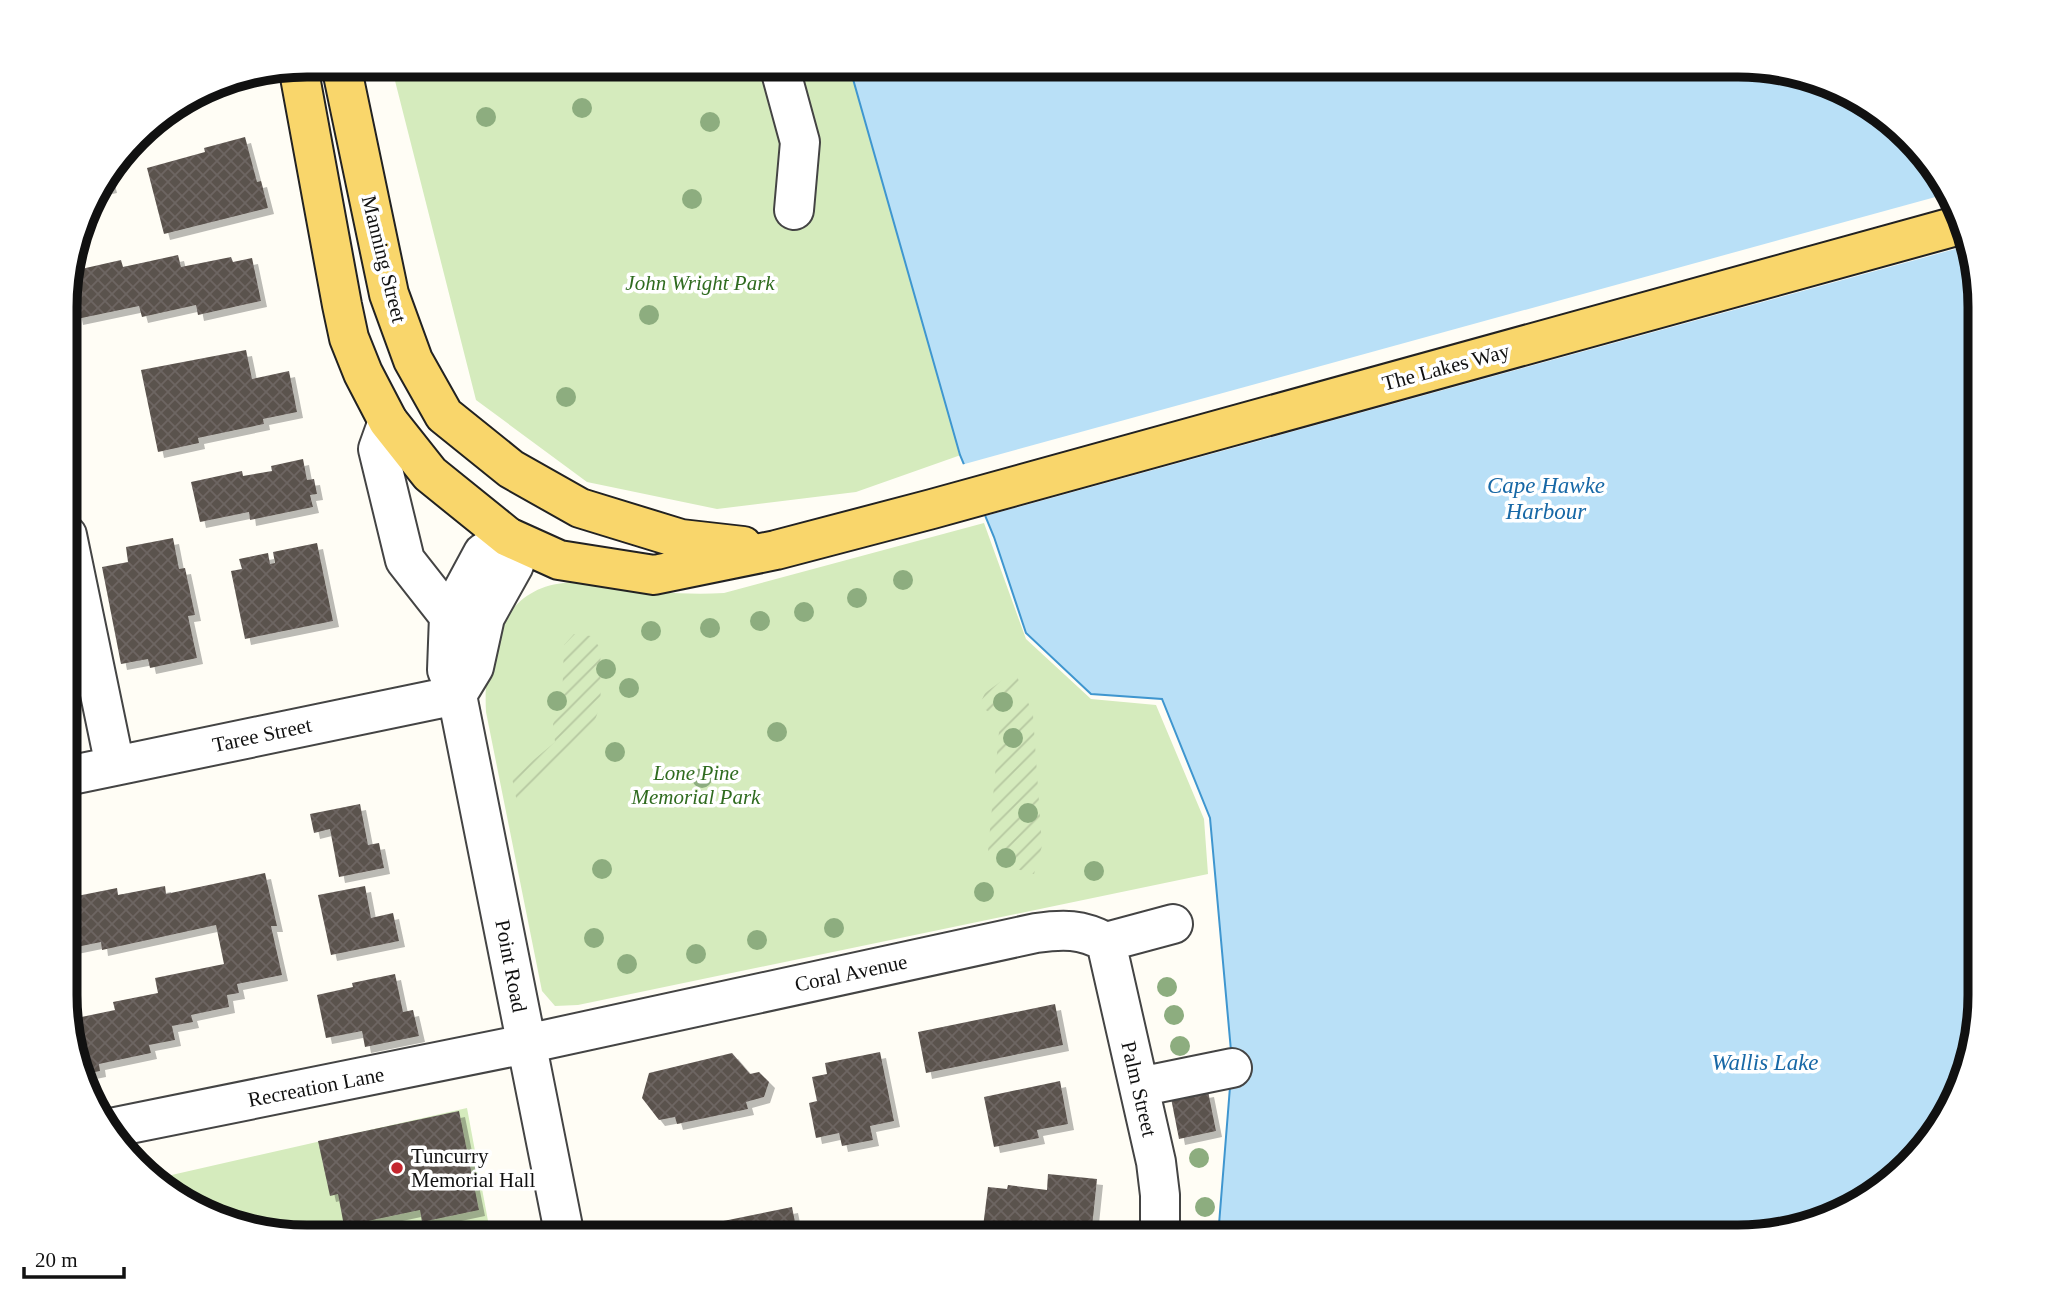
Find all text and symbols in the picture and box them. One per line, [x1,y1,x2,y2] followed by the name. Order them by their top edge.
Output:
[357,193,411,325] street label: Manning Street
[625,271,775,295] park label: John Wright Park
[1380,338,1513,396] street label: The Lakes Way
[1487,473,1605,524] water label: Cape Hawke Harbour
[210,713,314,757] street label: Taree Street
[631,761,761,809] park label: Lone Pine Memorial Park
[490,918,532,1015] street label: Point Road
[793,949,909,997] street label: Coral Avenue
[1116,1039,1162,1139] street label: Palm Street
[1711,1050,1819,1075] water label: Wallis Lake
[246,1062,386,1112] street label: Recreation Lane
[411,1144,535,1192] place label: Tuncurry Memorial Hall
[389,1160,405,1176] marker: Tuncurry Memorial Hall
[24,1236,124,1280] scale bar
[35,1248,78,1272] text: 20 m

